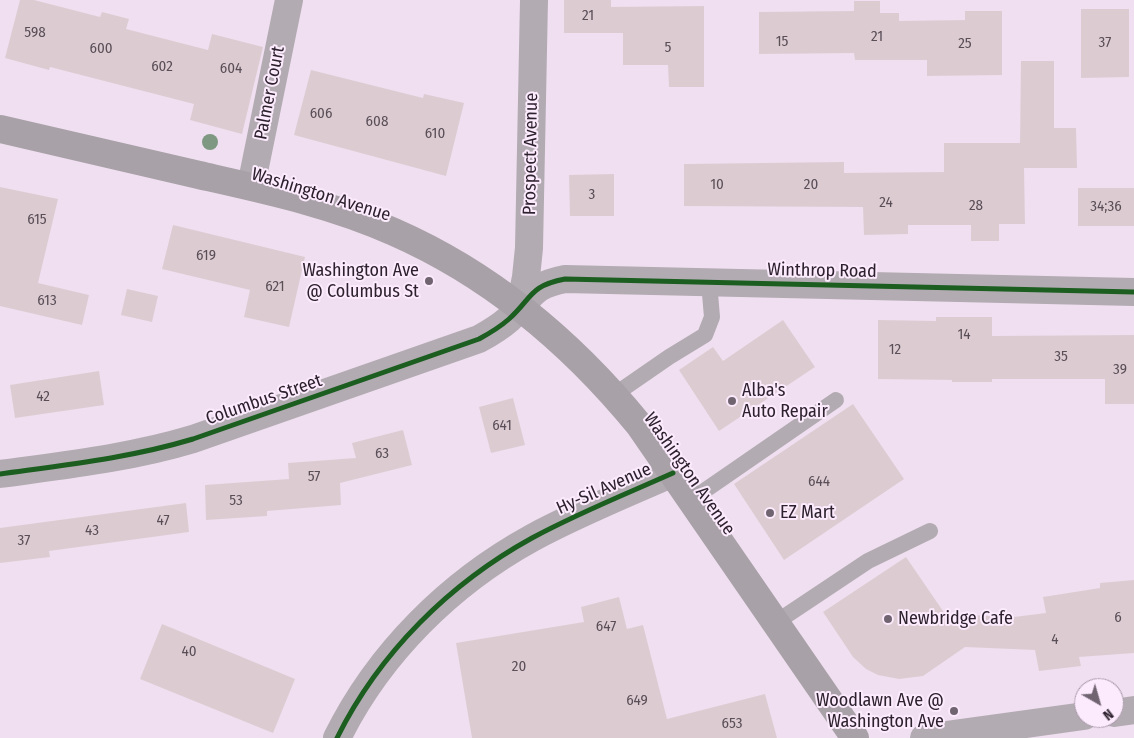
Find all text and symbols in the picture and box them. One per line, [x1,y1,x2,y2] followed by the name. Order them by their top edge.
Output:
[582,7,594,25] house number: 21
[24,24,46,42] house number: 598
[871,28,883,46] house number: 21
[776,33,788,51] house number: 15
[1099,34,1111,52] house number: 37
[958,35,972,53] house number: 25
[665,39,671,57] house number: 5
[89,40,113,58] house number: 600
[250,44,290,142] street label: Palmer Court
[151,58,173,76] house number: 602
[220,60,242,78] house number: 604
[519,93,543,215] street label: Prospect Avenue
[310,105,332,123] house number: 606
[366,113,388,131] house number: 608
[425,125,445,143] house number: 610
[249,164,393,226] street label: Washington Avenue
[710,176,724,194] house number: 10
[804,176,818,194] house number: 20
[589,186,595,204] house number: 3
[879,194,893,212] house number: 24
[969,197,983,215] house number: 28
[1090,198,1122,216] house number: 34;36
[27,211,47,229] house number: 615
[196,247,216,265] house number: 619
[767,259,877,283] street label: Winthrop Road
[303,260,419,302] place label: Washington Ave @ Columbus St
[423,275,435,287] marker: Washington Ave @ Columbus St
[265,278,285,296] house number: 621
[37,292,57,310] house number: 613
[957,326,971,344] house number: 14
[889,341,901,359] house number: 12
[1054,348,1068,366] house number: 35
[1113,361,1127,379] house number: 39
[203,370,325,430] street label: Columbus Street
[742,380,828,422] place label: Alba's Auto Repair
[36,388,50,406] house number: 42
[726,395,738,407] marker: Alba's Auto Repair
[639,409,739,539] street label: Washington Avenue
[492,417,512,435] house number: 641
[375,445,389,463] house number: 63
[553,459,655,519] street label: Hy-Sil Avenue
[308,468,320,486] house number: 57
[808,473,830,491] house number: 644
[229,492,243,510] house number: 53
[780,502,835,524] place label: EZ Mart
[764,507,776,519] marker: EZ Mart
[156,512,170,530] house number: 47
[85,522,99,540] house number: 43
[18,532,30,550] house number: 37
[898,608,1013,630] place label: Newbridge Cafe
[1114,609,1122,627] house number: 6
[882,613,894,625] marker: Newbridge Cafe
[596,618,616,636] house number: 647
[1051,631,1059,649] house number: 4
[181,643,197,661] house number: 40
[512,658,526,676] house number: 20
[1074,678,1124,728] north arrow
[816,690,944,732] place label: Woodlawn Ave @ Washington Ave
[626,692,648,710] house number: 649
[948,705,960,717] marker: Woodlawn Ave @ Washington Ave
[1099,705,1116,724] text: N
[722,715,742,733] house number: 653

